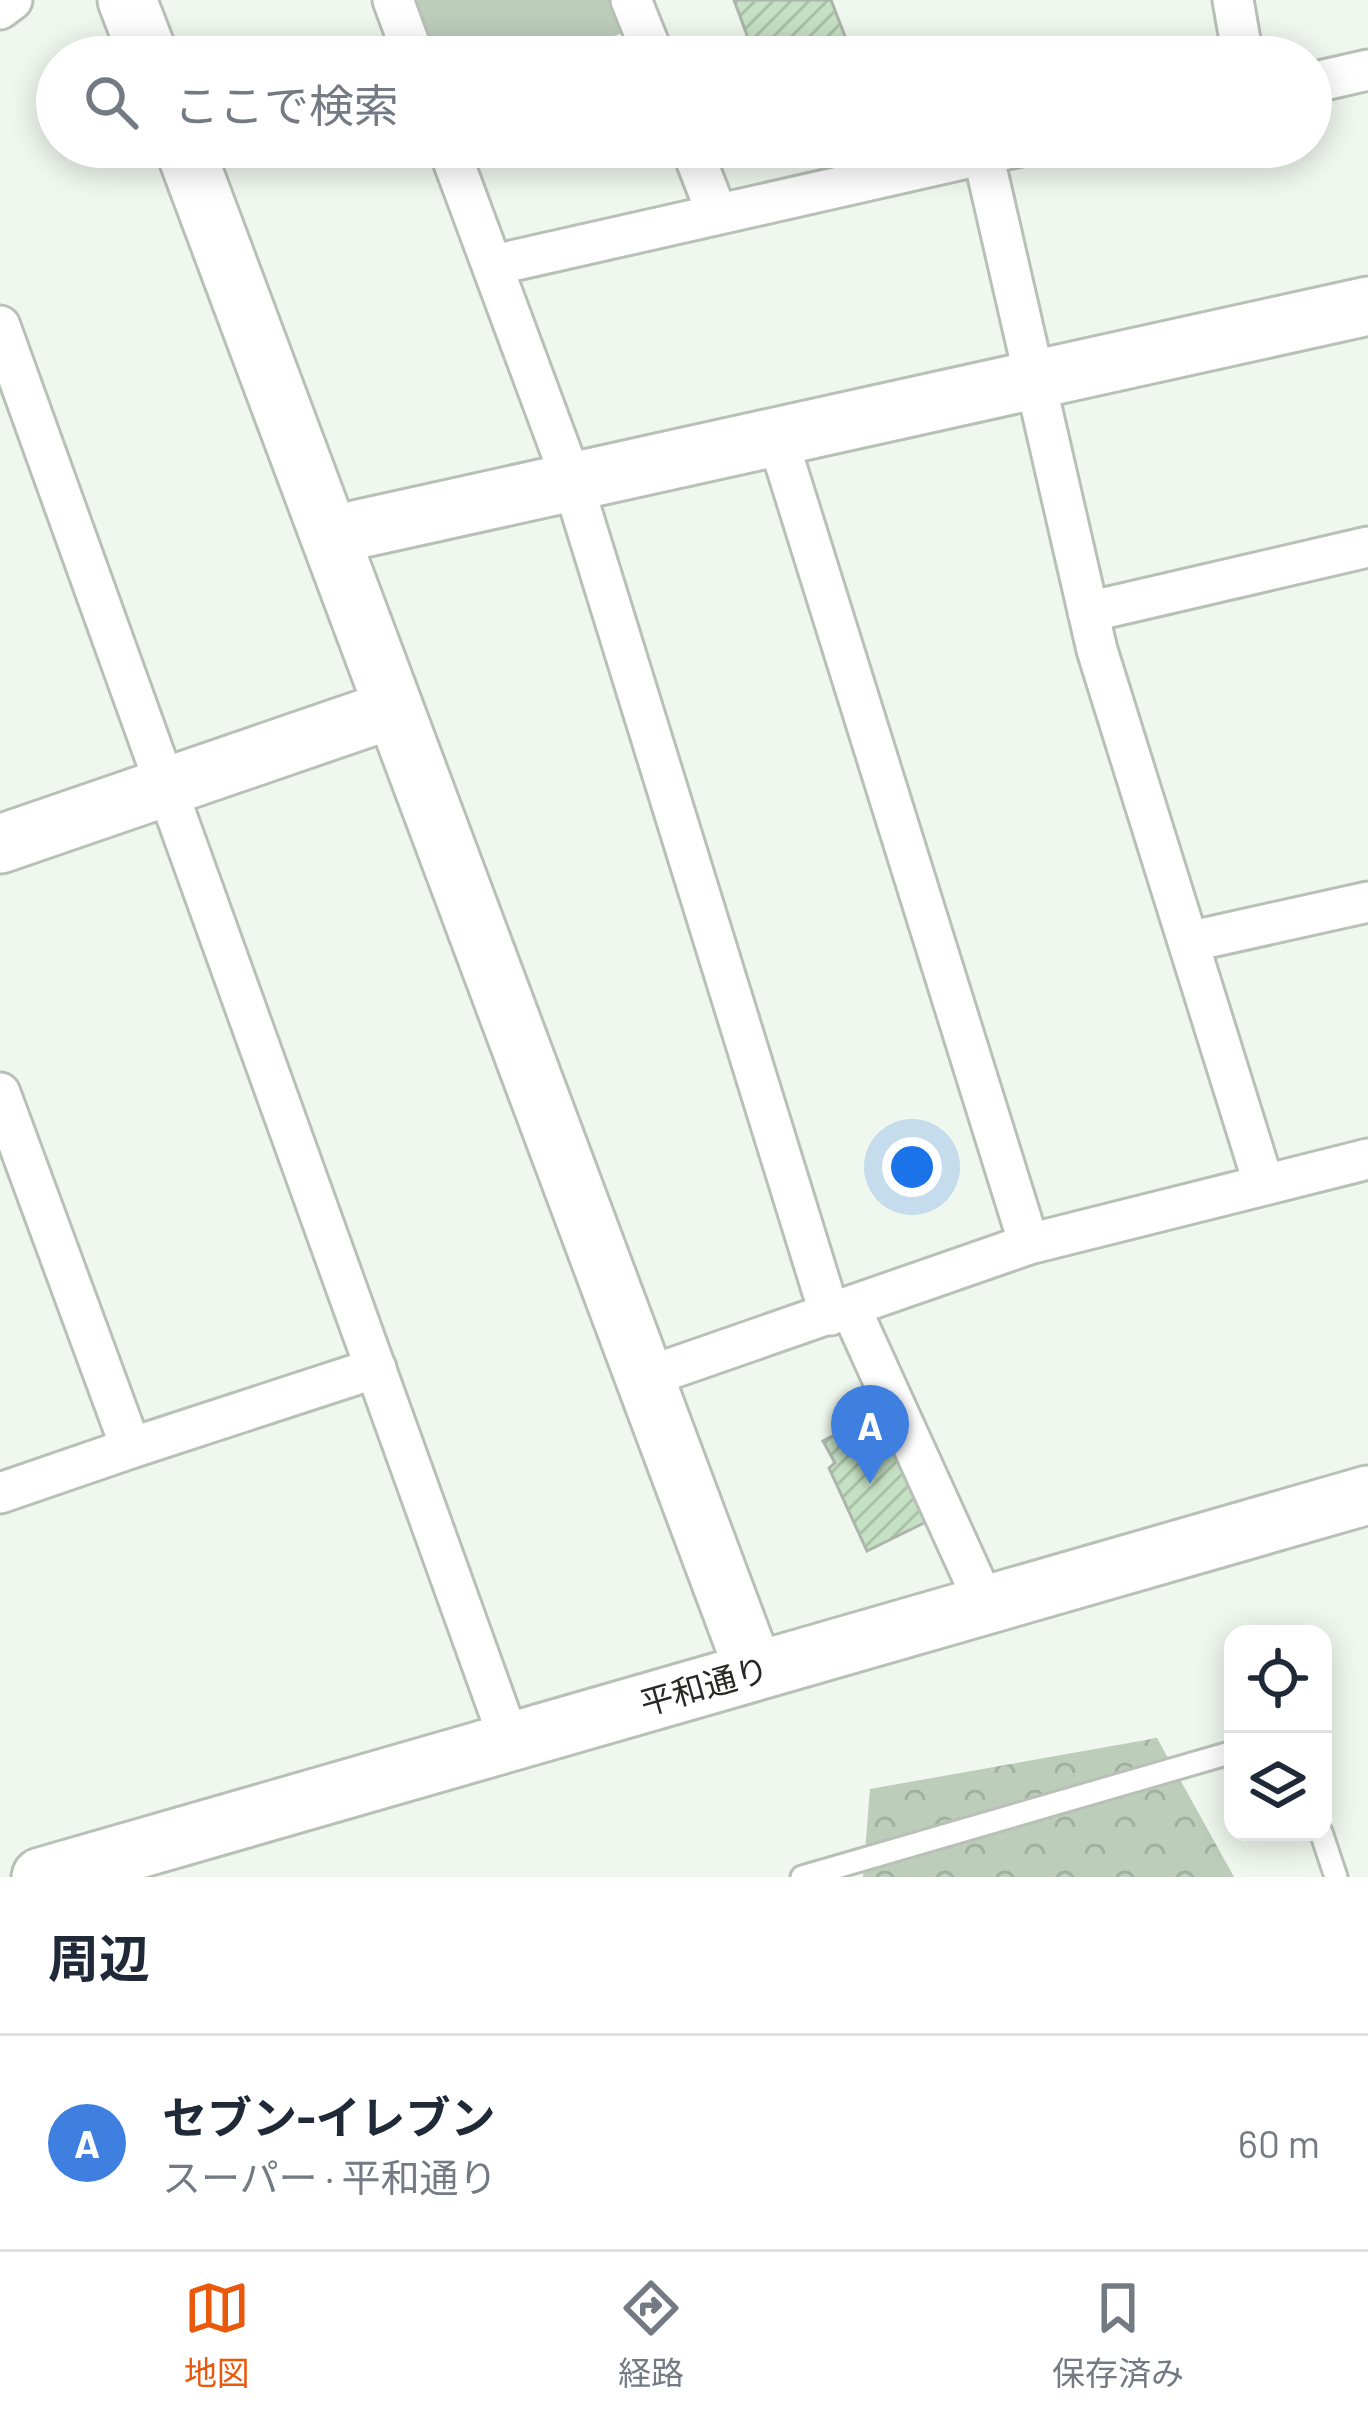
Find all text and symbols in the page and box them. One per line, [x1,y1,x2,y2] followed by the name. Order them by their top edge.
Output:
[36,36,1332,168] search box
[78,69,144,135] icon: search
[174,77,399,131] text: ここで検索
[882,1137,942,1197] your location
[831,1385,909,1484] pin: A
[1224,1625,1332,1841] map controls
[1224,1625,1332,1733] button: locate
[635,1648,773,1722] street label: 平和通り
[1224,1733,1332,1841] button: layers
[48,1926,150,1987] text: 周辺
[162,2089,495,2143] text: セブン-イレブン
[74,2119,100,2166] text: A
[1238,2119,1320,2166] text: 60 m
[162,2153,497,2200] text: スーパー · 平和通り
[184,2275,250,2395] tab: 地図
[618,2275,684,2395] tab: 経路
[1052,2275,1184,2395] tab: 保存済み

